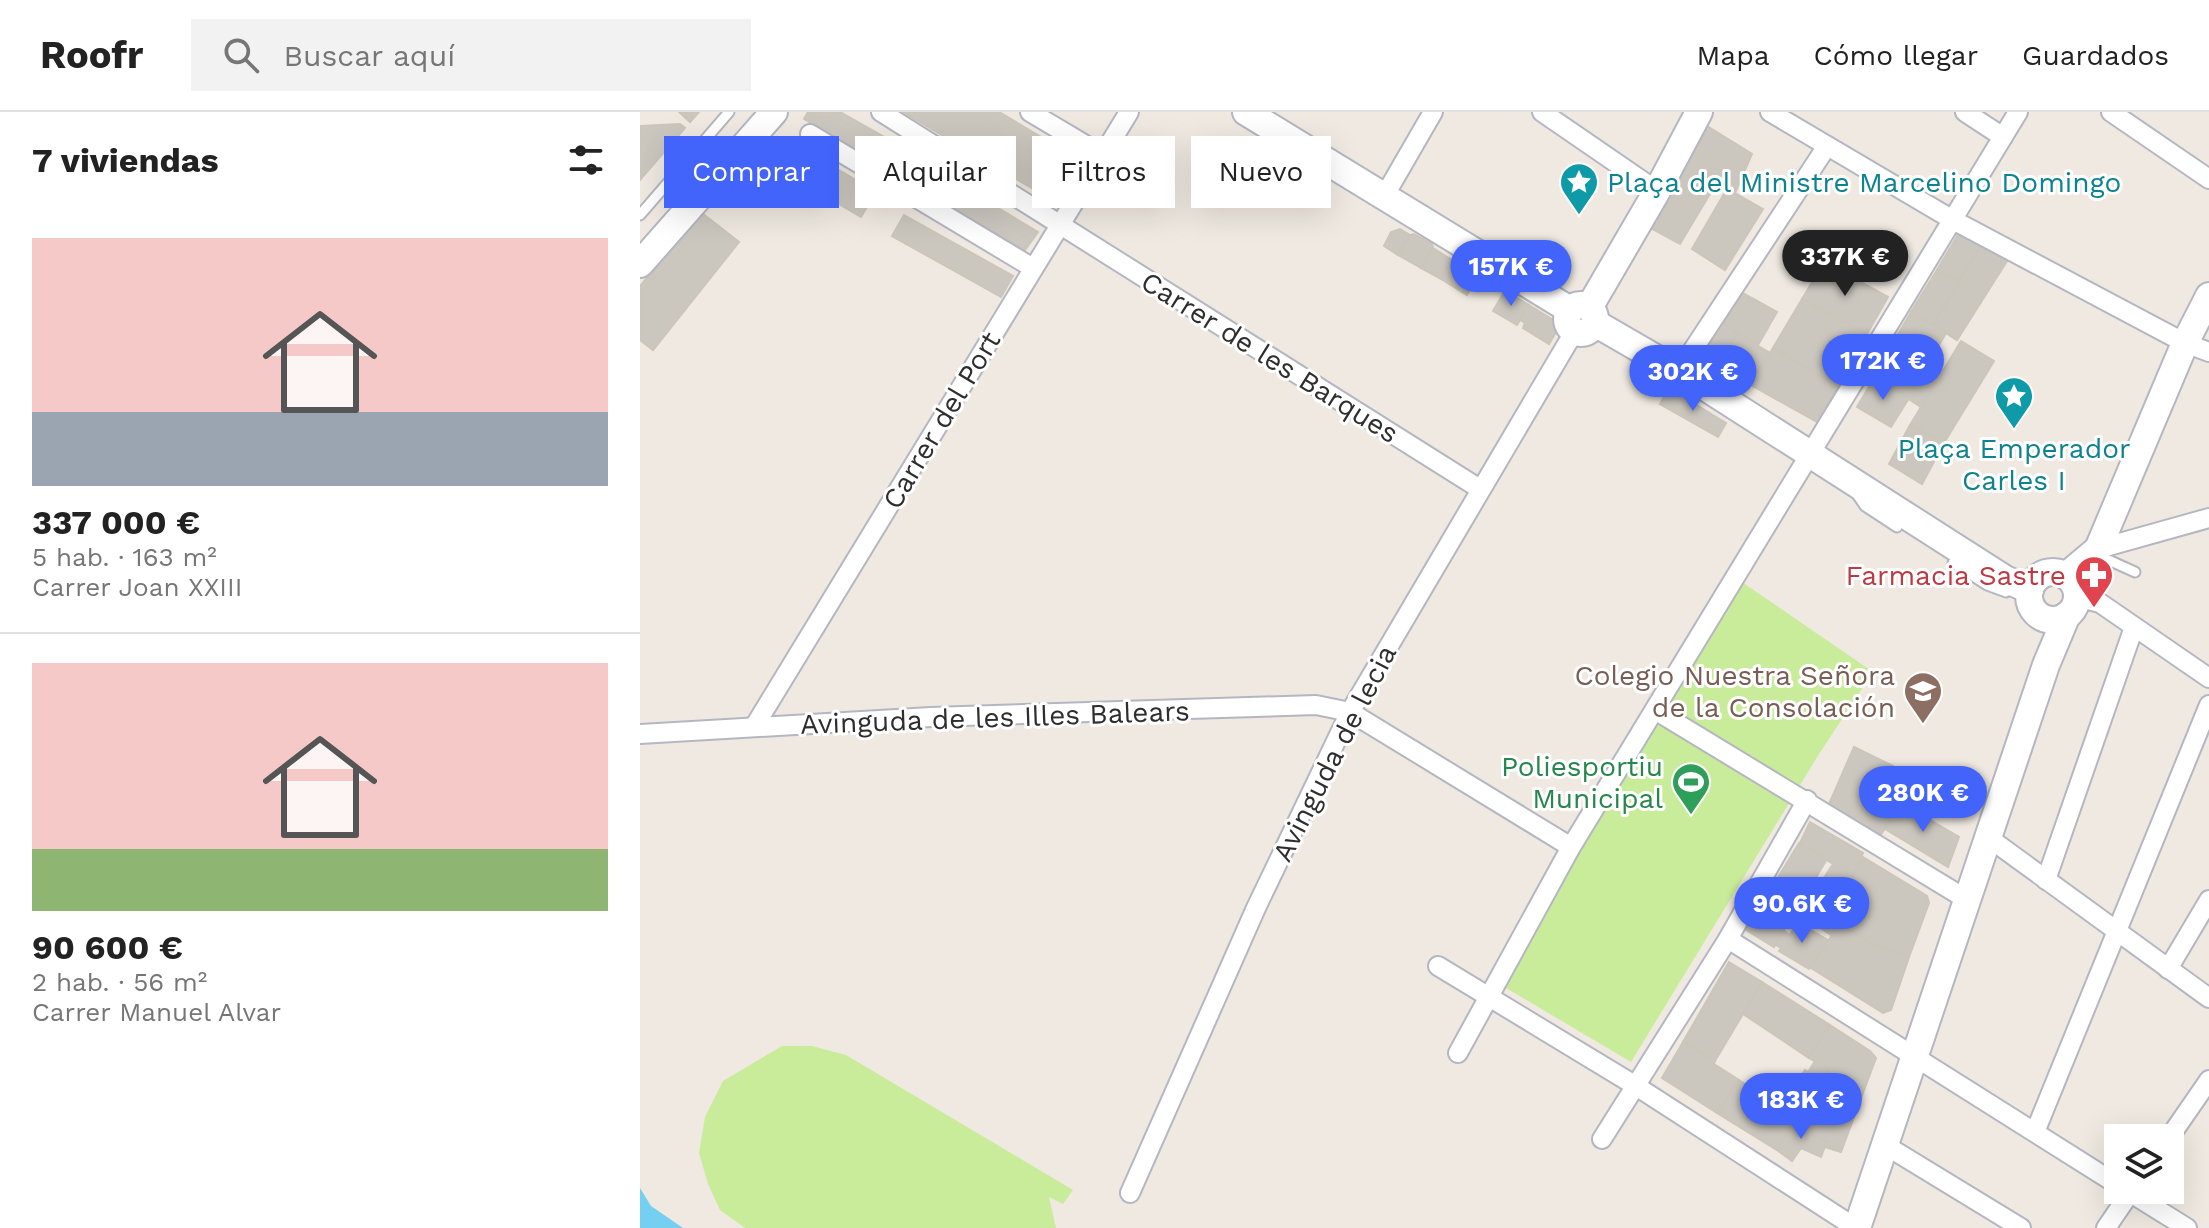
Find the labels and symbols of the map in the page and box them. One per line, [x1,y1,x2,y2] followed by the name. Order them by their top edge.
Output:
[1558,161,1600,216] place icon: Plaça del Ministre Marcelino Domingo
[1607,166,2121,199] place label: Plaça del Ministre Marcelino Domingo
[1780,230,1910,298] pin: 337K €
[1446,240,1576,308] pin: 157K €
[1135,265,1404,450] street label: Carrer de les Barques
[876,325,1007,515] street label: Carrer del Port
[1818,334,1948,402] pin: 172K €
[1628,345,1758,413] pin: 302K €
[1993,375,2035,430] place icon: Plaça Emperador Carles I
[1898,432,2130,497] place label: Plaça Emperador Carles I
[2073,554,2115,609] pharmacy icon: Farmacia Sastre
[1846,559,2066,592] place label: Farmacia Sastre
[1266,639,1403,867] street label: Avinguda de lecia
[1574,659,1895,724] place label: Colegio Nuestra Señora de la Consolación
[1902,670,1944,725] school or university icon: Colegio Nuestra Señora de la Consolación
[800,694,1190,741] street label: Avinguda de les Illes Balears
[1501,750,1663,815] place label: Poliesportiu Municipal
[1670,761,1712,816] sports icon: Poliesportiu Municipal
[1858,766,1988,834] pin: 280K €
[1728,877,1876,945] pin: 90.6K €
[1736,1073,1866,1141] pin: 183K €

